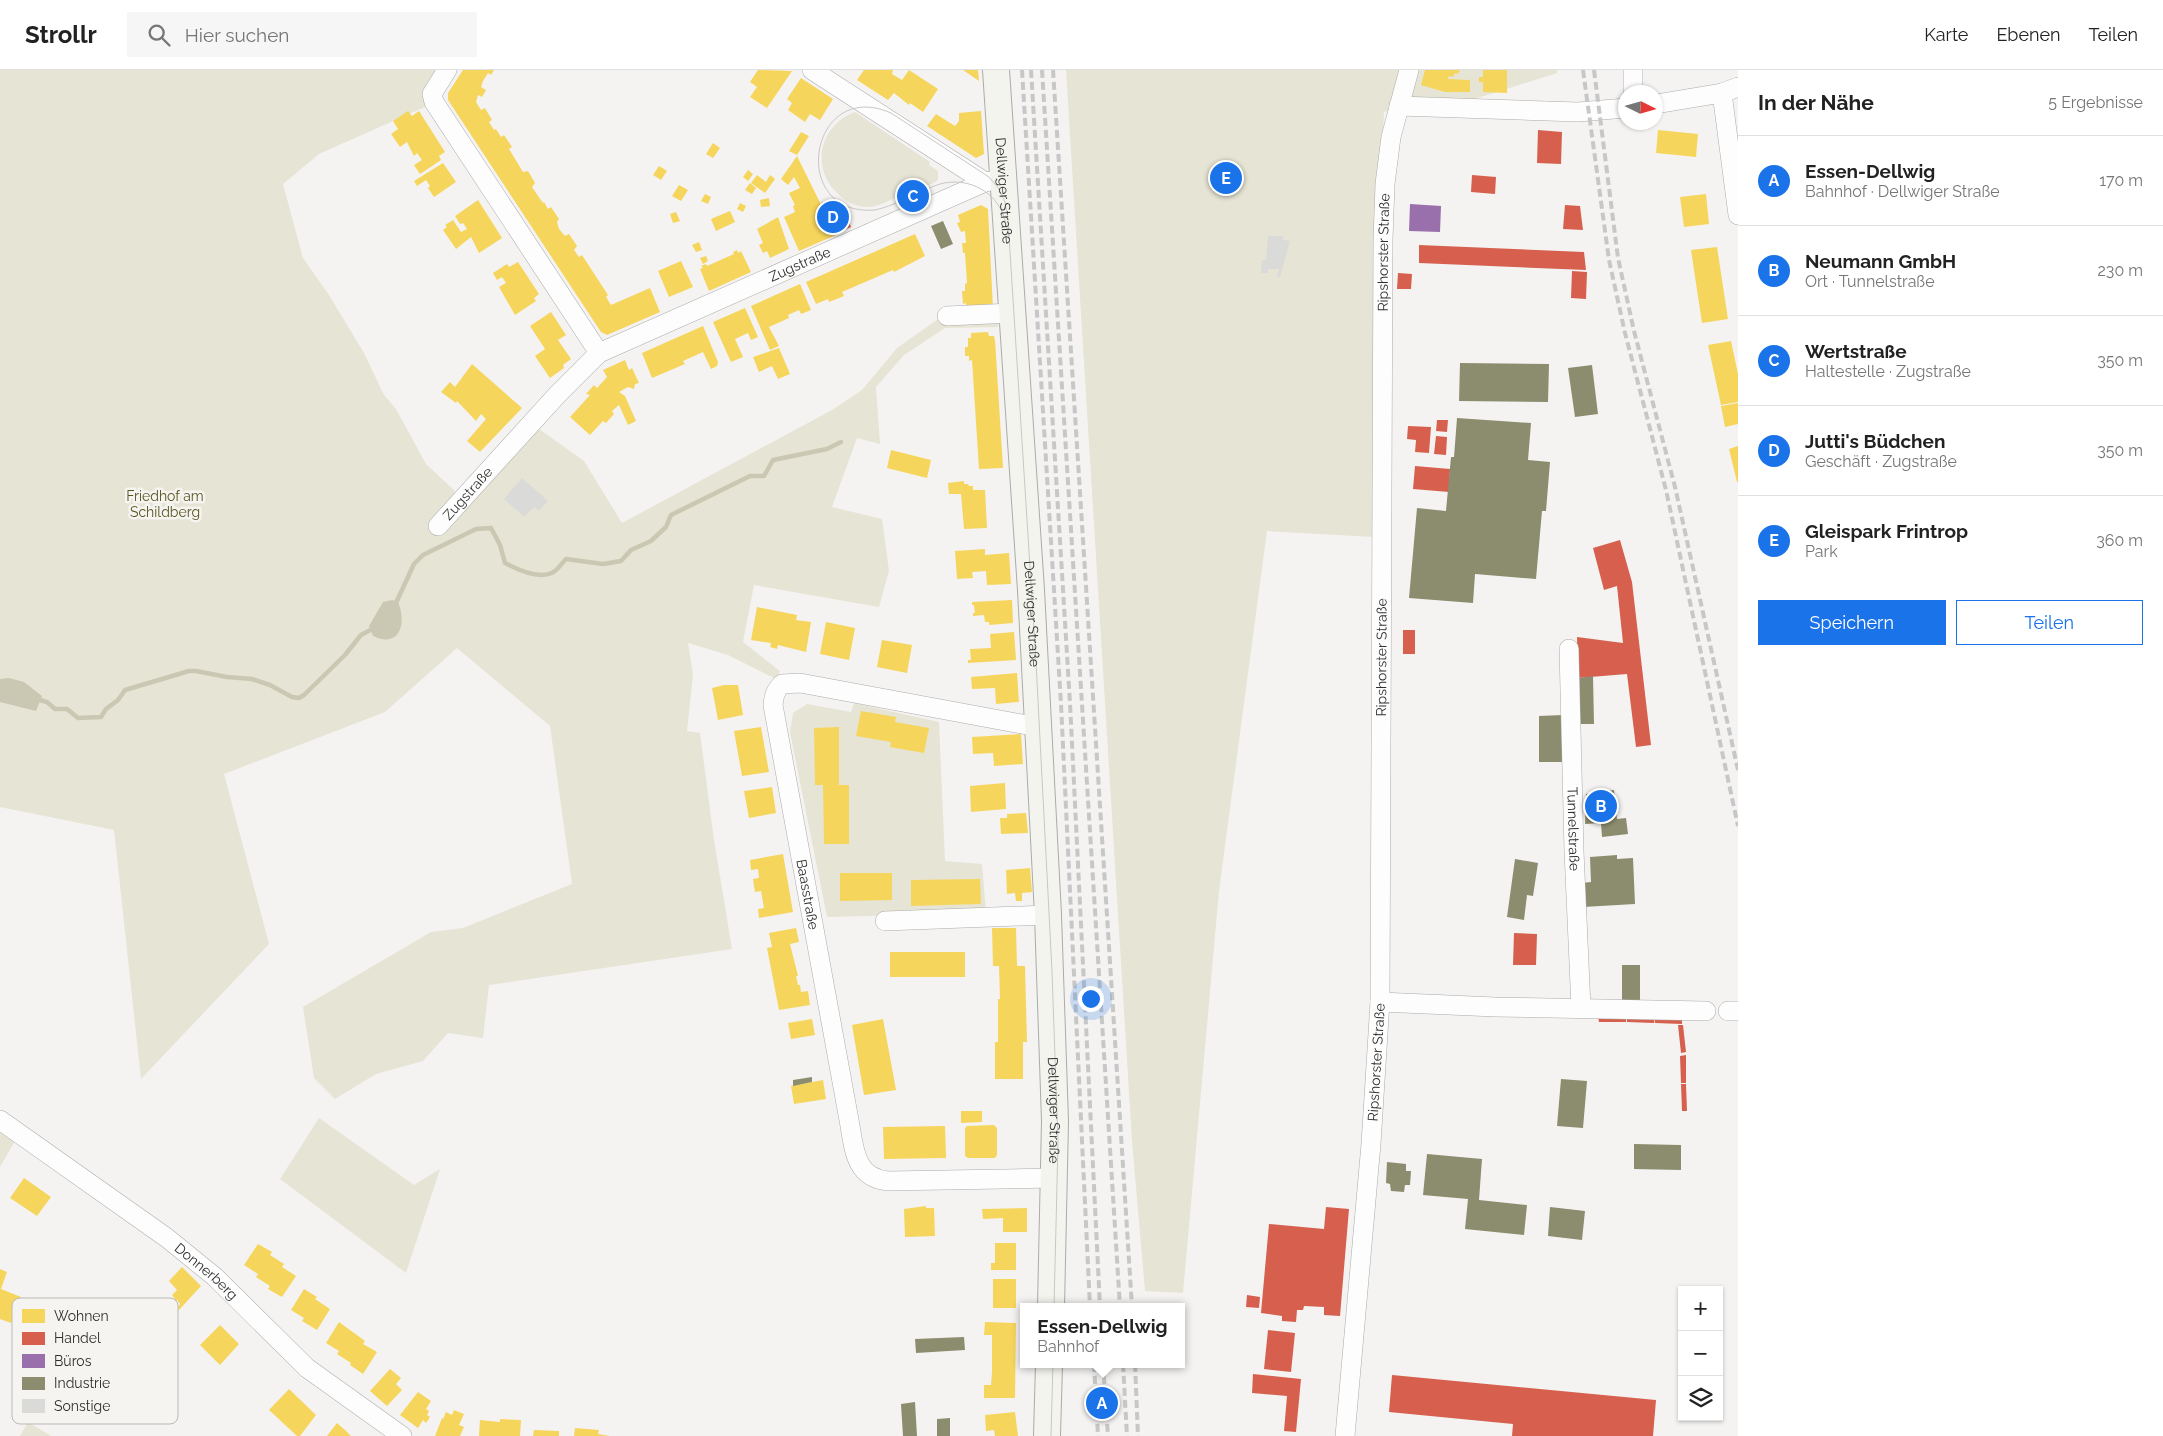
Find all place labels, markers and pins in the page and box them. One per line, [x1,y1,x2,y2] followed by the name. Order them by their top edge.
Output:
[1210,159,1242,197] pin: E
[897,177,929,215] pin: C
[817,198,849,236] pin: D
[1585,787,1617,825] pin: B
[1086,1384,1118,1422] pin: A

